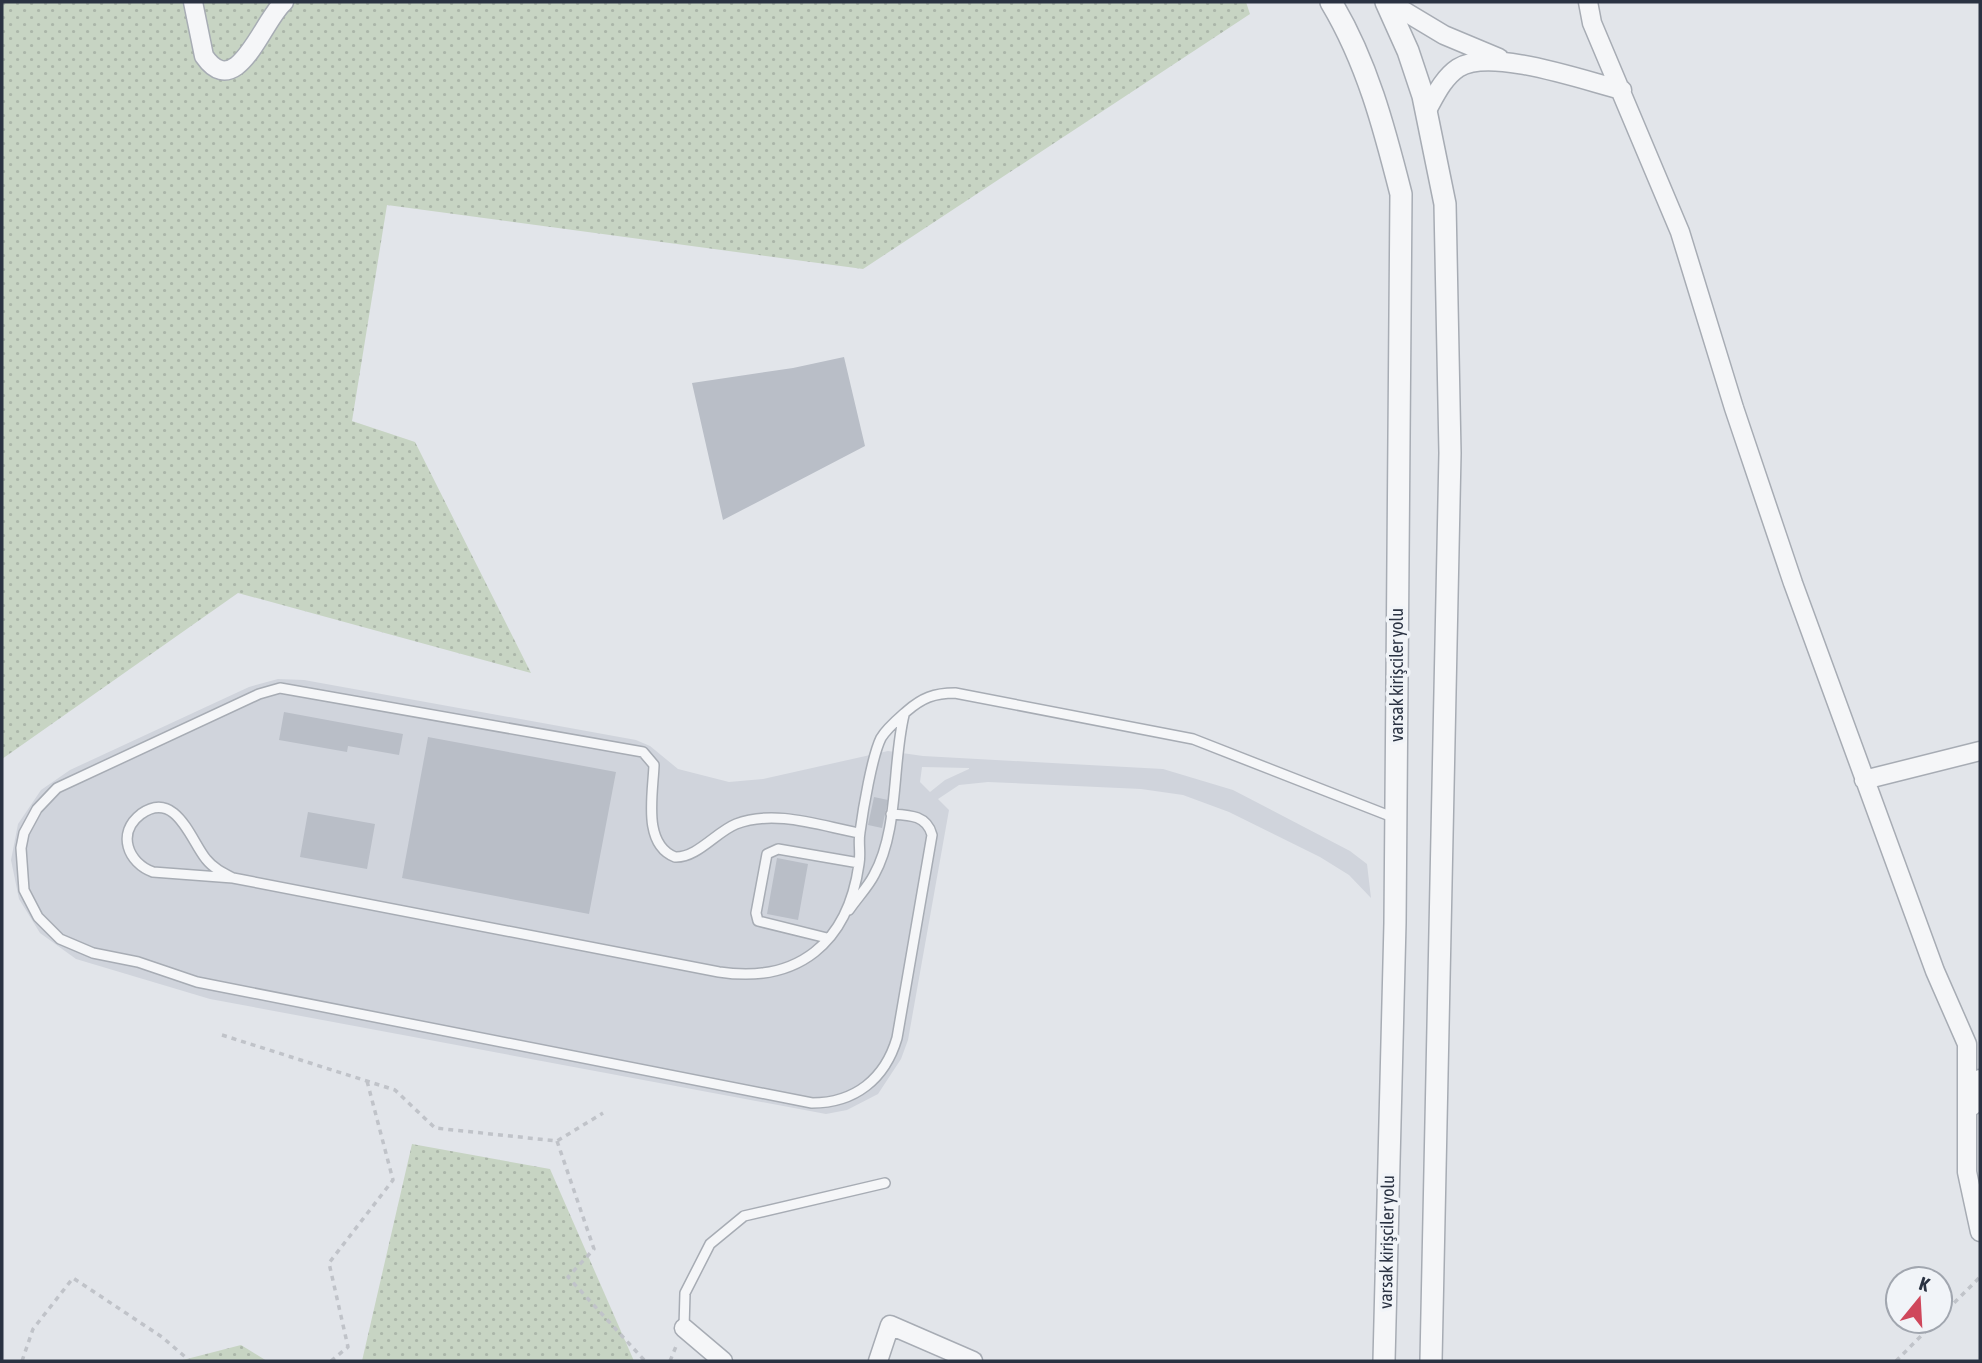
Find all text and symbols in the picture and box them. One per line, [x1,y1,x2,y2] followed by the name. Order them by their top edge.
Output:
[1386,608,1407,742] street label: varsak kirişciler yolu
[1375,1175,1398,1309] street label: varsak kirişciler yolu
[1884,1265,1954,1335] north arrow
[1916,1272,1933,1296] text: K

